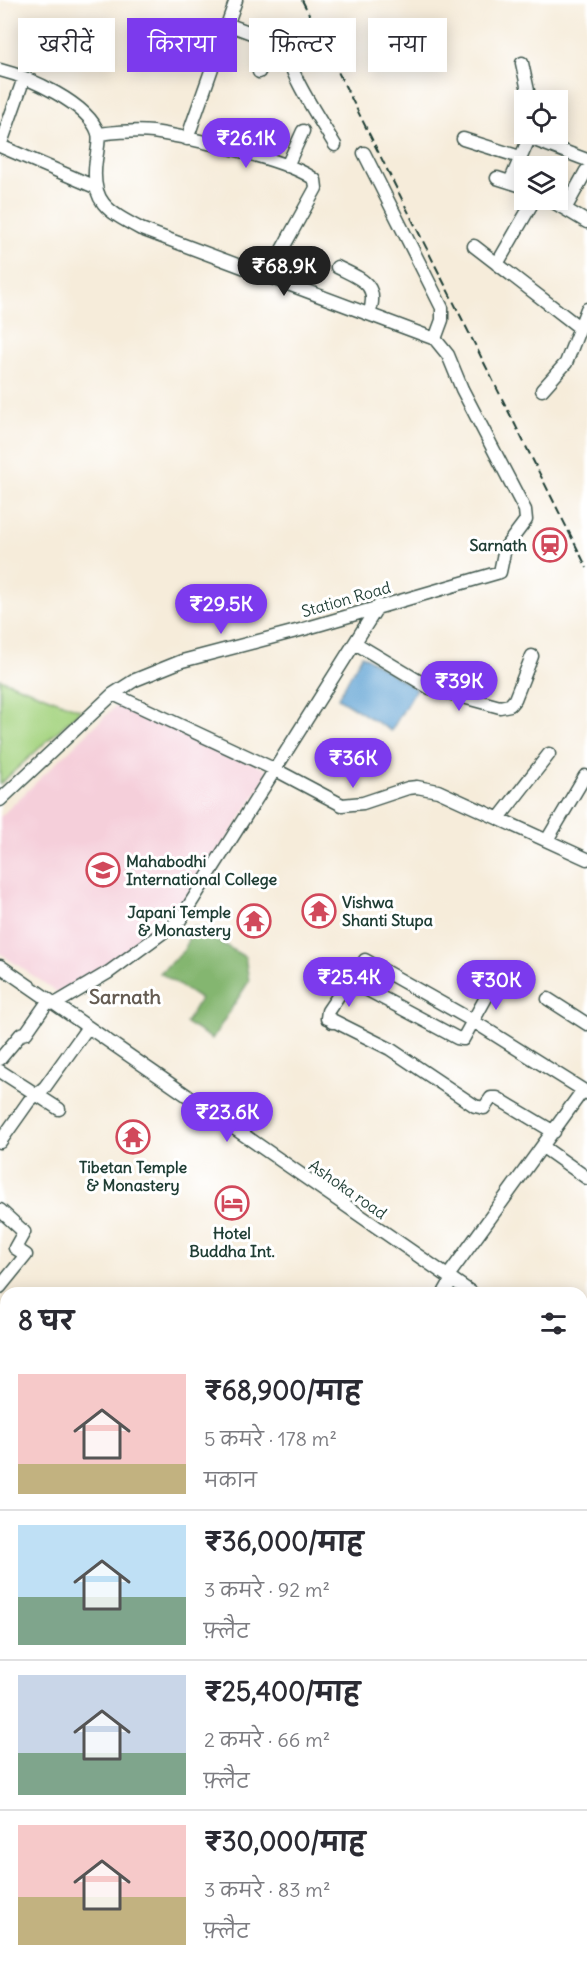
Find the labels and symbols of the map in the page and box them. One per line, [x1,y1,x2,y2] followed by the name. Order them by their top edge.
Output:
[197,118,295,169] pin: ₹26.1K
[235,246,333,297] pin: ₹68.9K
[532,527,568,563] station icon: Sarnath
[469,535,527,555] place label: Sarnath
[299,577,393,621] street label: Station Road
[172,584,270,635] pin: ₹29.5K
[423,661,495,712] pin: ₹39K
[317,738,389,789] pin: ₹36K
[126,851,278,890] place label: Mahabodhi International College
[85,852,121,888] school or university icon: Mahabodhi International College
[342,892,433,931] place label: Vishwa Shanti Stupa
[301,893,337,929] temple icon: Vishwa Shanti Stupa
[128,902,231,941] place label: Japani Temple & Monastery
[236,903,272,939] temple icon: Japani Temple & Monastery
[300,957,398,1008] pin: ₹25.4K
[460,960,532,1011] pin: ₹30K
[89,984,161,1009] district label: Sarnath
[178,1092,276,1143] pin: ₹23.6K
[115,1119,151,1155] temple icon: Tibetan Temple & Monastery
[305,1155,391,1223] street label: Ashoka road
[79,1157,187,1196] place label: Tibetan Temple & Monastery
[214,1185,250,1221] hotel icon: Hotel Buddha Int.
[189,1223,275,1261] place label: Hotel Buddha Int.

